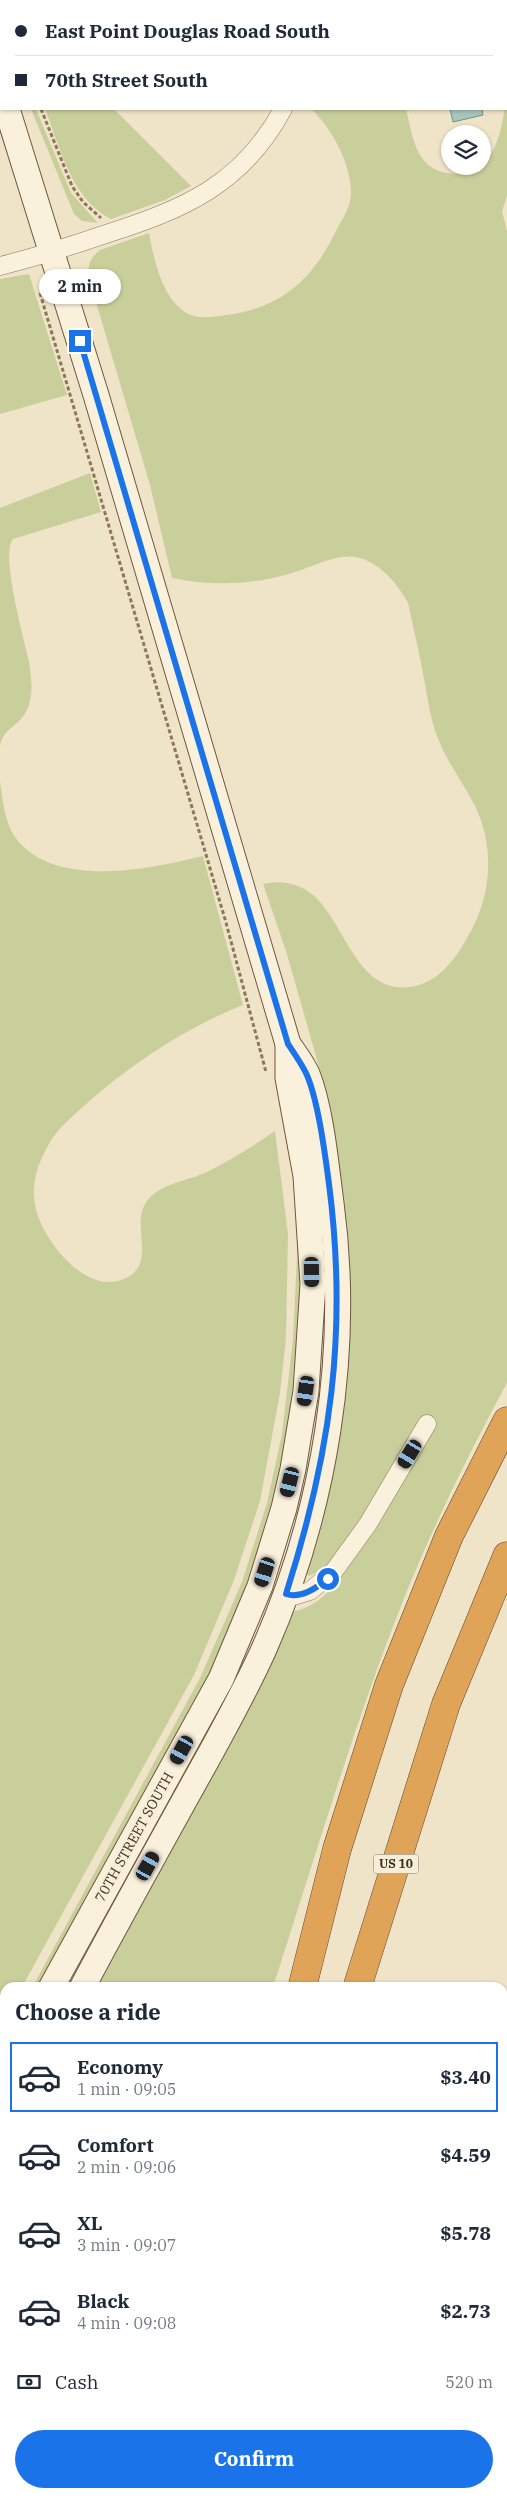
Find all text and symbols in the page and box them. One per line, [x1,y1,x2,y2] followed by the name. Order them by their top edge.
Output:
[45,19,330,43] text: East Point Douglas Road South
[45,68,208,92] text: 70th Street South
[441,125,491,175] map controls
[441,125,491,175] button: layers
[39,268,121,304] callout: 2 min
[58,276,102,296] text: 2 min
[69,330,91,352] route end
[304,1257,319,1287] car
[296,1375,315,1407] car
[395,1437,424,1471] car
[279,1466,300,1498] car
[253,1555,276,1589] car
[317,1568,339,1590] route start
[168,1733,195,1767] car
[91,1769,177,1905] street label: 70TH STREET SOUTH
[134,1849,161,1883] car
[374,1855,418,1874] road number: US 10
[15,1997,161,2026] text: Choose a ride
[17,2055,62,2100] icon: car
[77,2055,163,2079] text: Economy
[440,2065,491,2089] text: $3.40
[77,2079,176,2099] text: 1 min · 09:05
[17,2133,62,2178] icon: car
[77,2133,154,2157] text: Comfort
[440,2143,491,2167] text: $4.59
[77,2157,176,2177] text: 2 min · 09:06
[17,2211,62,2256] icon: car
[77,2211,103,2235] text: XL
[440,2221,491,2245] text: $5.78
[77,2235,176,2255] text: 3 min · 09:07
[17,2289,62,2334] icon: car
[77,2289,129,2313] text: Black
[440,2299,491,2323] text: $2.73
[77,2313,176,2333] text: 4 min · 09:08
[15,2368,43,2396] icon: cash
[55,2370,99,2394] text: Cash
[445,2372,493,2392] text: 520 m
[15,2430,493,2488] button: Confirm

